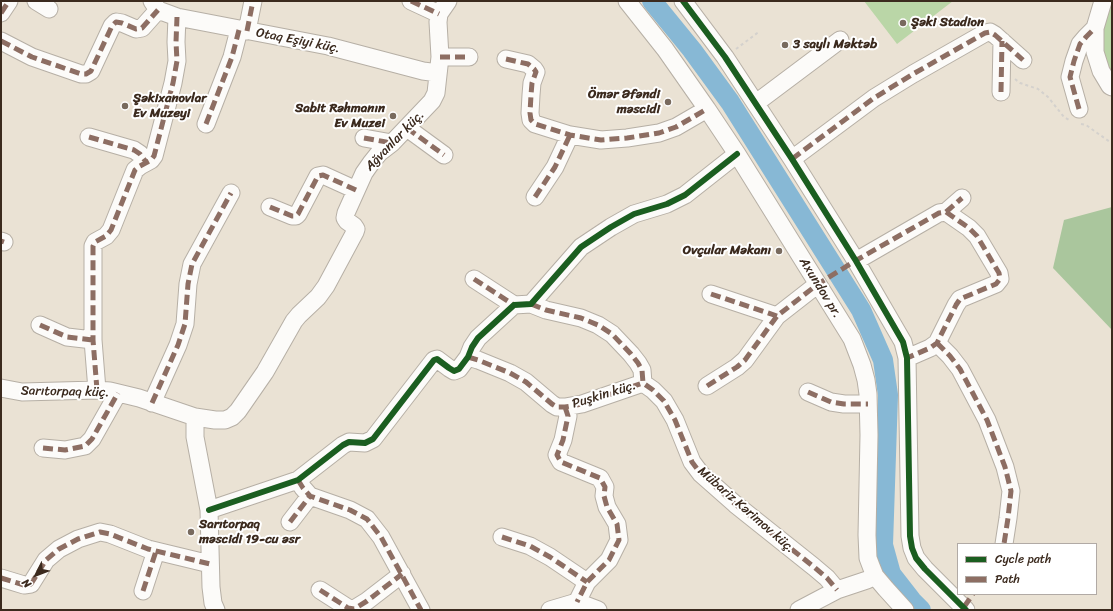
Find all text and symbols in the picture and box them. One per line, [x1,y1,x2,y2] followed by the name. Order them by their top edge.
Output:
[911,15,984,31] place label: Şəki Stadion
[898,18,908,28] marker: Şəki Stadion
[255,25,341,57] street label: Otaq Eşiyi küç.
[793,37,877,53] place label: 3 saylı Məktəb
[780,40,790,50] marker: 3 saylı Məktəb
[588,87,660,118] place label: Ömər Əfəndi məscidi
[133,91,207,122] place label: Şəkixanovlar Ev Muzeyi
[663,97,673,107] marker: Ömər Əfəndi məscidi
[120,101,130,111] marker: Şəkixanovlar Ev Muzeyi
[295,101,385,132] place label: Sabit Rəhmanın Ev Muzei
[362,108,428,174] street label: Ağvanlar küç.
[388,111,398,121] marker: Sabit Rəhmanın Ev Muzei
[683,243,771,259] place label: Ovçular Məkanı
[774,246,784,256] marker: Ovçular Məkanı
[795,255,845,321] street label: Axundov pr.
[570,378,638,412] street label: Puşkin küç.
[21,383,109,401] street label: Sarıtorpaq küç.
[694,464,798,556] street label: Mübariz Kərimov küç.
[199,517,300,548] place label: Sarıtorpaq məscidi 19-cu əsr
[186,527,196,537] marker: Sarıtorpaq məscidi 19-cu əsr
[957,543,1097,595] legend
[995,548,1051,570] text: Cycle path
[16,555,56,595] north arrow
[995,568,1020,590] text: Path
[17,574,36,593] text: N

